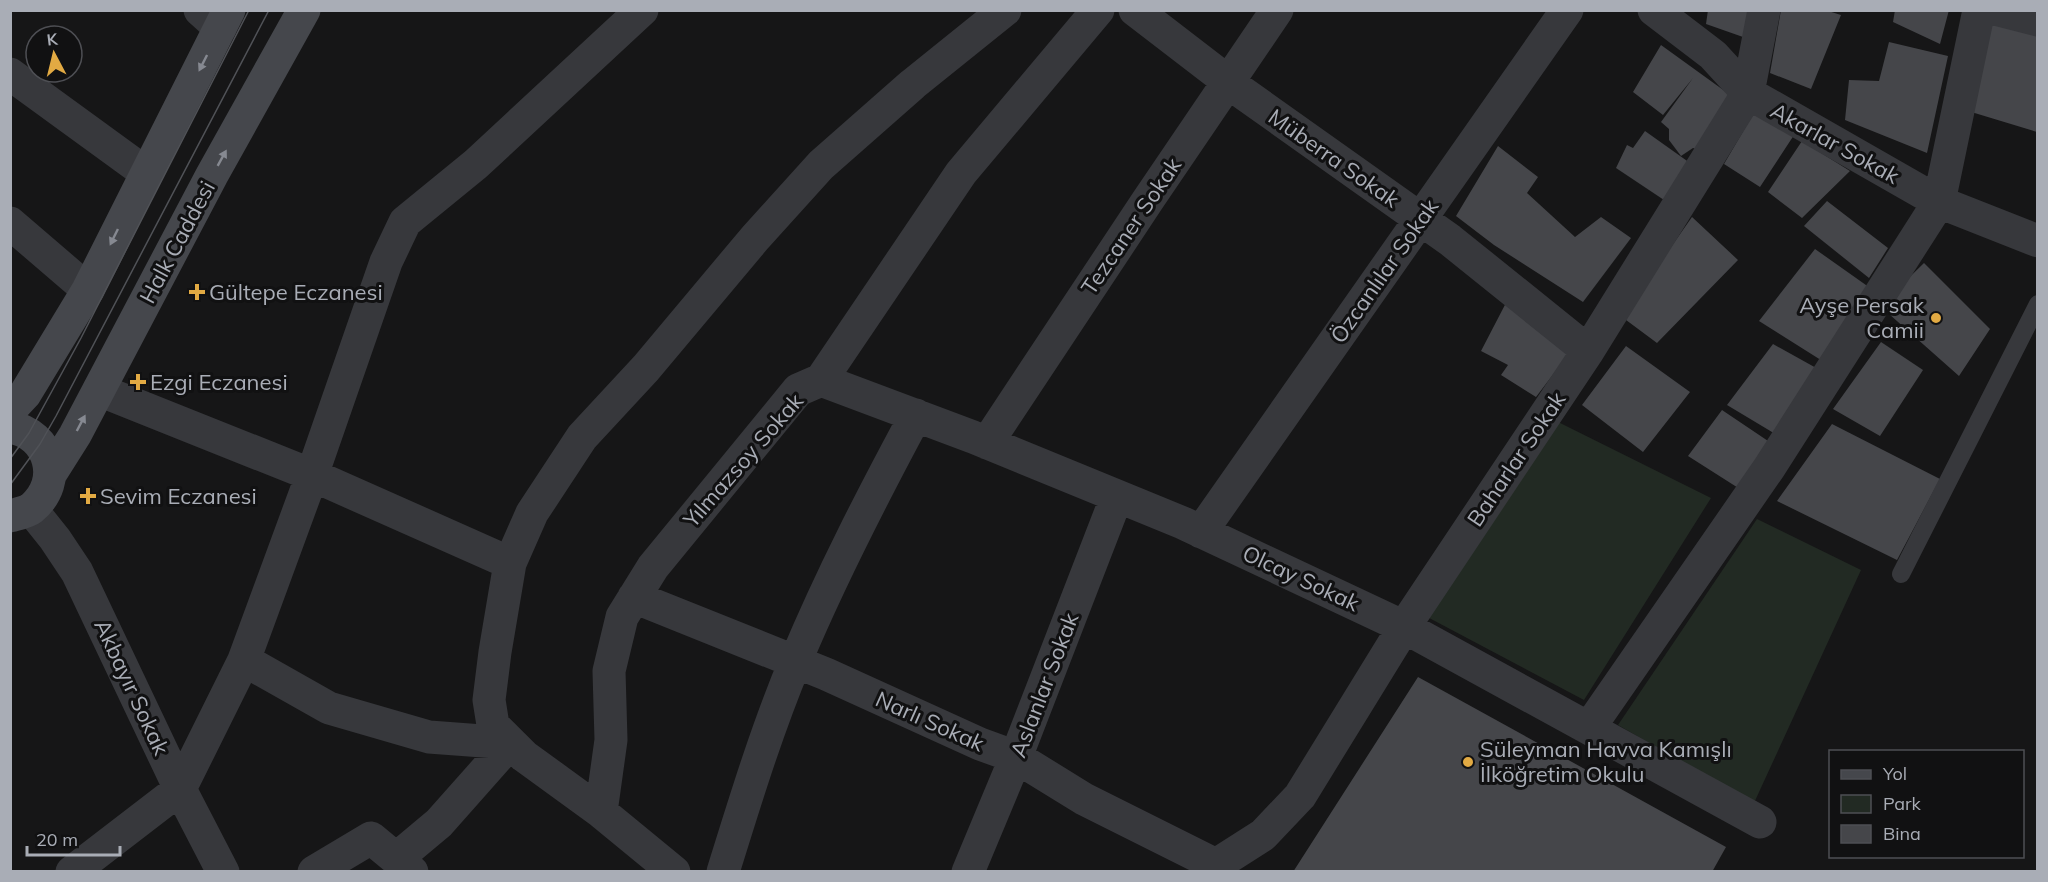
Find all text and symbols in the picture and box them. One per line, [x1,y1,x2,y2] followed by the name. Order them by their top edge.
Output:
[24,24,84,84] north arrow
[46,28,60,50] text: K
[198,54,207,71] one-way arrow
[1766,96,1905,190] street label: Akarlar Sokak
[1263,102,1405,214] street label: Müberra Sokak
[216,150,227,166] one-way arrow
[1075,152,1188,300] street label: Tezcaner Sokak
[133,176,221,308] street label: Halk Caddesi
[1324,193,1445,349] street label: Özcanlılar Sokak
[110,228,119,245] one-way arrow
[209,278,383,306] place label: Gültepe Eczanesi
[190,285,204,299] marker: Gültepe Eczanesi
[1799,291,1925,344] place label: Ayşe Persak Camii
[1929,311,1943,325] marker: Ayşe Persak Camii
[150,368,288,396] place label: Ezgi Eczanesi
[131,375,145,389] marker: Ezgi Eczanesi
[1461,386,1572,532] street label: Baharlar Sokak
[676,387,809,534] street label: Yılmazsoy Sokak
[76,415,86,432] one-way arrow
[100,482,257,510] place label: Sevim Eczanesi
[81,489,95,503] marker: Sevim Eczanesi
[1238,539,1364,617] street label: Olcay Sokak
[1004,608,1085,761] street label: Aslanlar Sokak
[88,615,176,760] street label: Akbayır Sokak
[871,685,989,758] street label: Narlı Sokak
[1480,735,1732,788] place label: Süleyman Havva Kamışlı İlköğretim Okulu
[1829,750,2024,858] legend
[1461,755,1475,769] marker: Süleyman Havva Kamışlı İlköğretim Okulu
[1882,762,1907,785] text: Yol
[1883,792,1922,815] text: Park
[27,819,120,857] scale bar
[1883,822,1921,845] text: Bina
[36,828,78,851] text: 20 m

